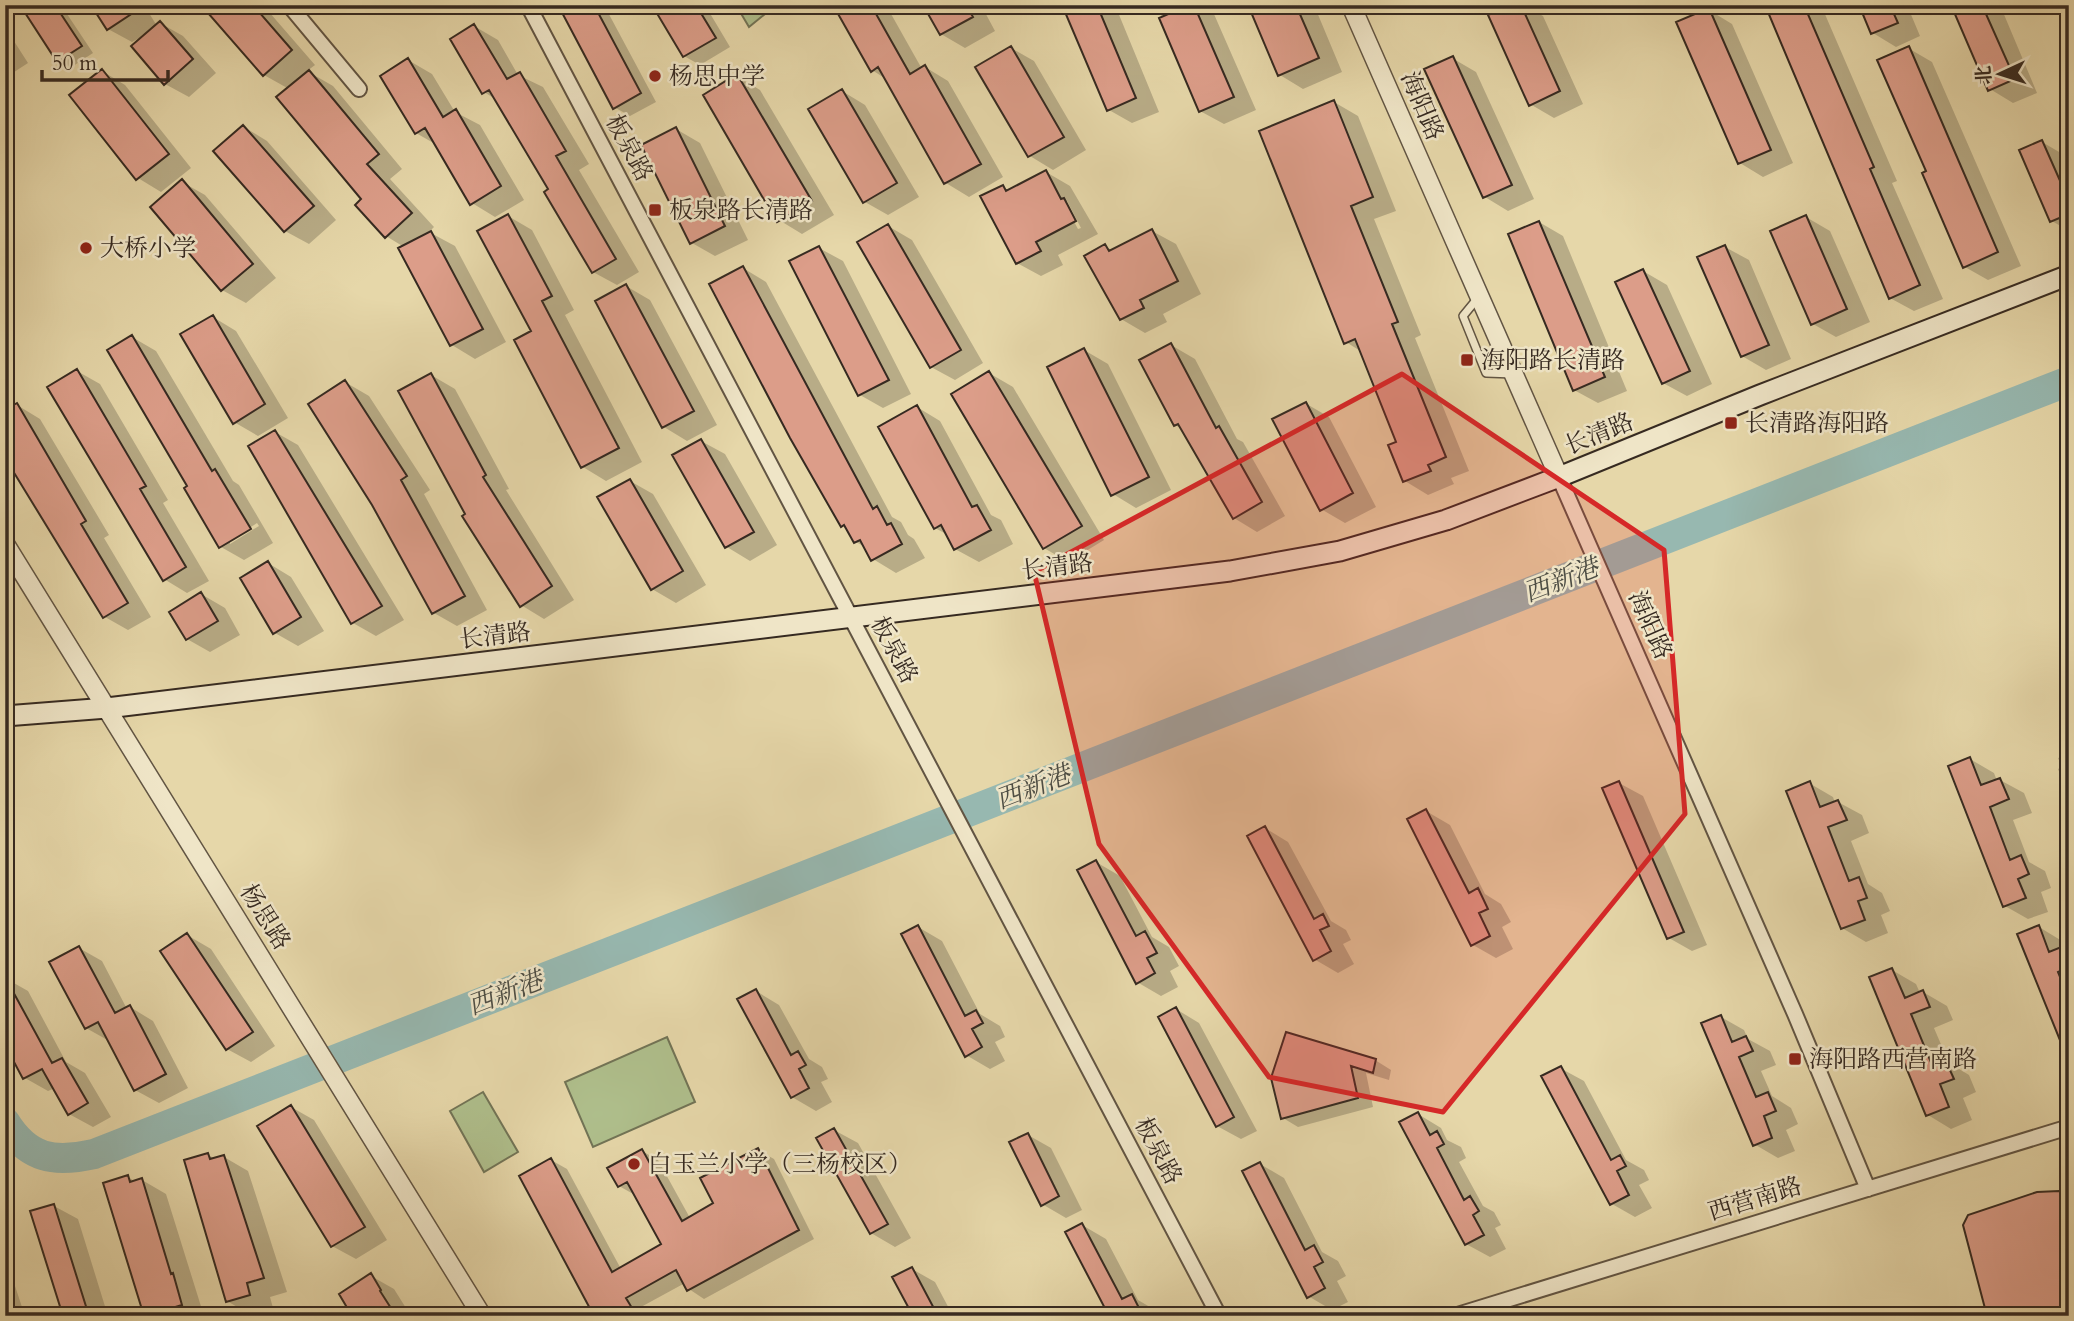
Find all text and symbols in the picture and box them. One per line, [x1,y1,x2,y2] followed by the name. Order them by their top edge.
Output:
[42,38,168,82] scale bar
[1966,38,2036,108] north arrow
[52,49,97,78] text: 50 m
[669,60,765,93] place label: 杨思中学
[1970,65,1998,86] text: 北
[1393,66,1451,146] street label: 海阳路
[647,68,663,84] marker: 杨思中学
[598,108,660,188] street label: 板泉路
[669,194,813,227] place label: 板泉路长清路
[647,202,663,218] marker: 板泉路长清路
[100,232,196,265] place label: 大桥小学
[78,240,94,256] marker: 大桥小学
[1481,344,1625,377] place label: 海阳路长清路
[1459,352,1475,368] marker: 海阳路长清路
[1559,405,1639,463] street label: 长清路
[1745,407,1889,440] place label: 长清路海阳路
[1723,415,1739,431] marker: 长清路海阳路
[1019,546,1095,588] street label: 长清路
[1518,549,1606,610] water label: 西新港
[1620,585,1680,665] street label: 海阳路
[863,610,925,690] street label: 板泉路
[457,615,533,657] street label: 长清路
[990,756,1078,817] water label: 西新港
[232,878,298,956] street label: 杨思路
[462,962,550,1023] water label: 西新港
[1809,1043,1977,1076] place label: 海阳路西营南路
[1787,1051,1803,1067] marker: 海阳路西营南路
[1127,1111,1189,1191] street label: 板泉路
[648,1148,912,1181] place label: 白玉兰小学（三杨校区）
[626,1156,642,1172] marker: 白玉兰小学（三杨校区）
[1704,1169,1806,1229] street label: 西营南路

